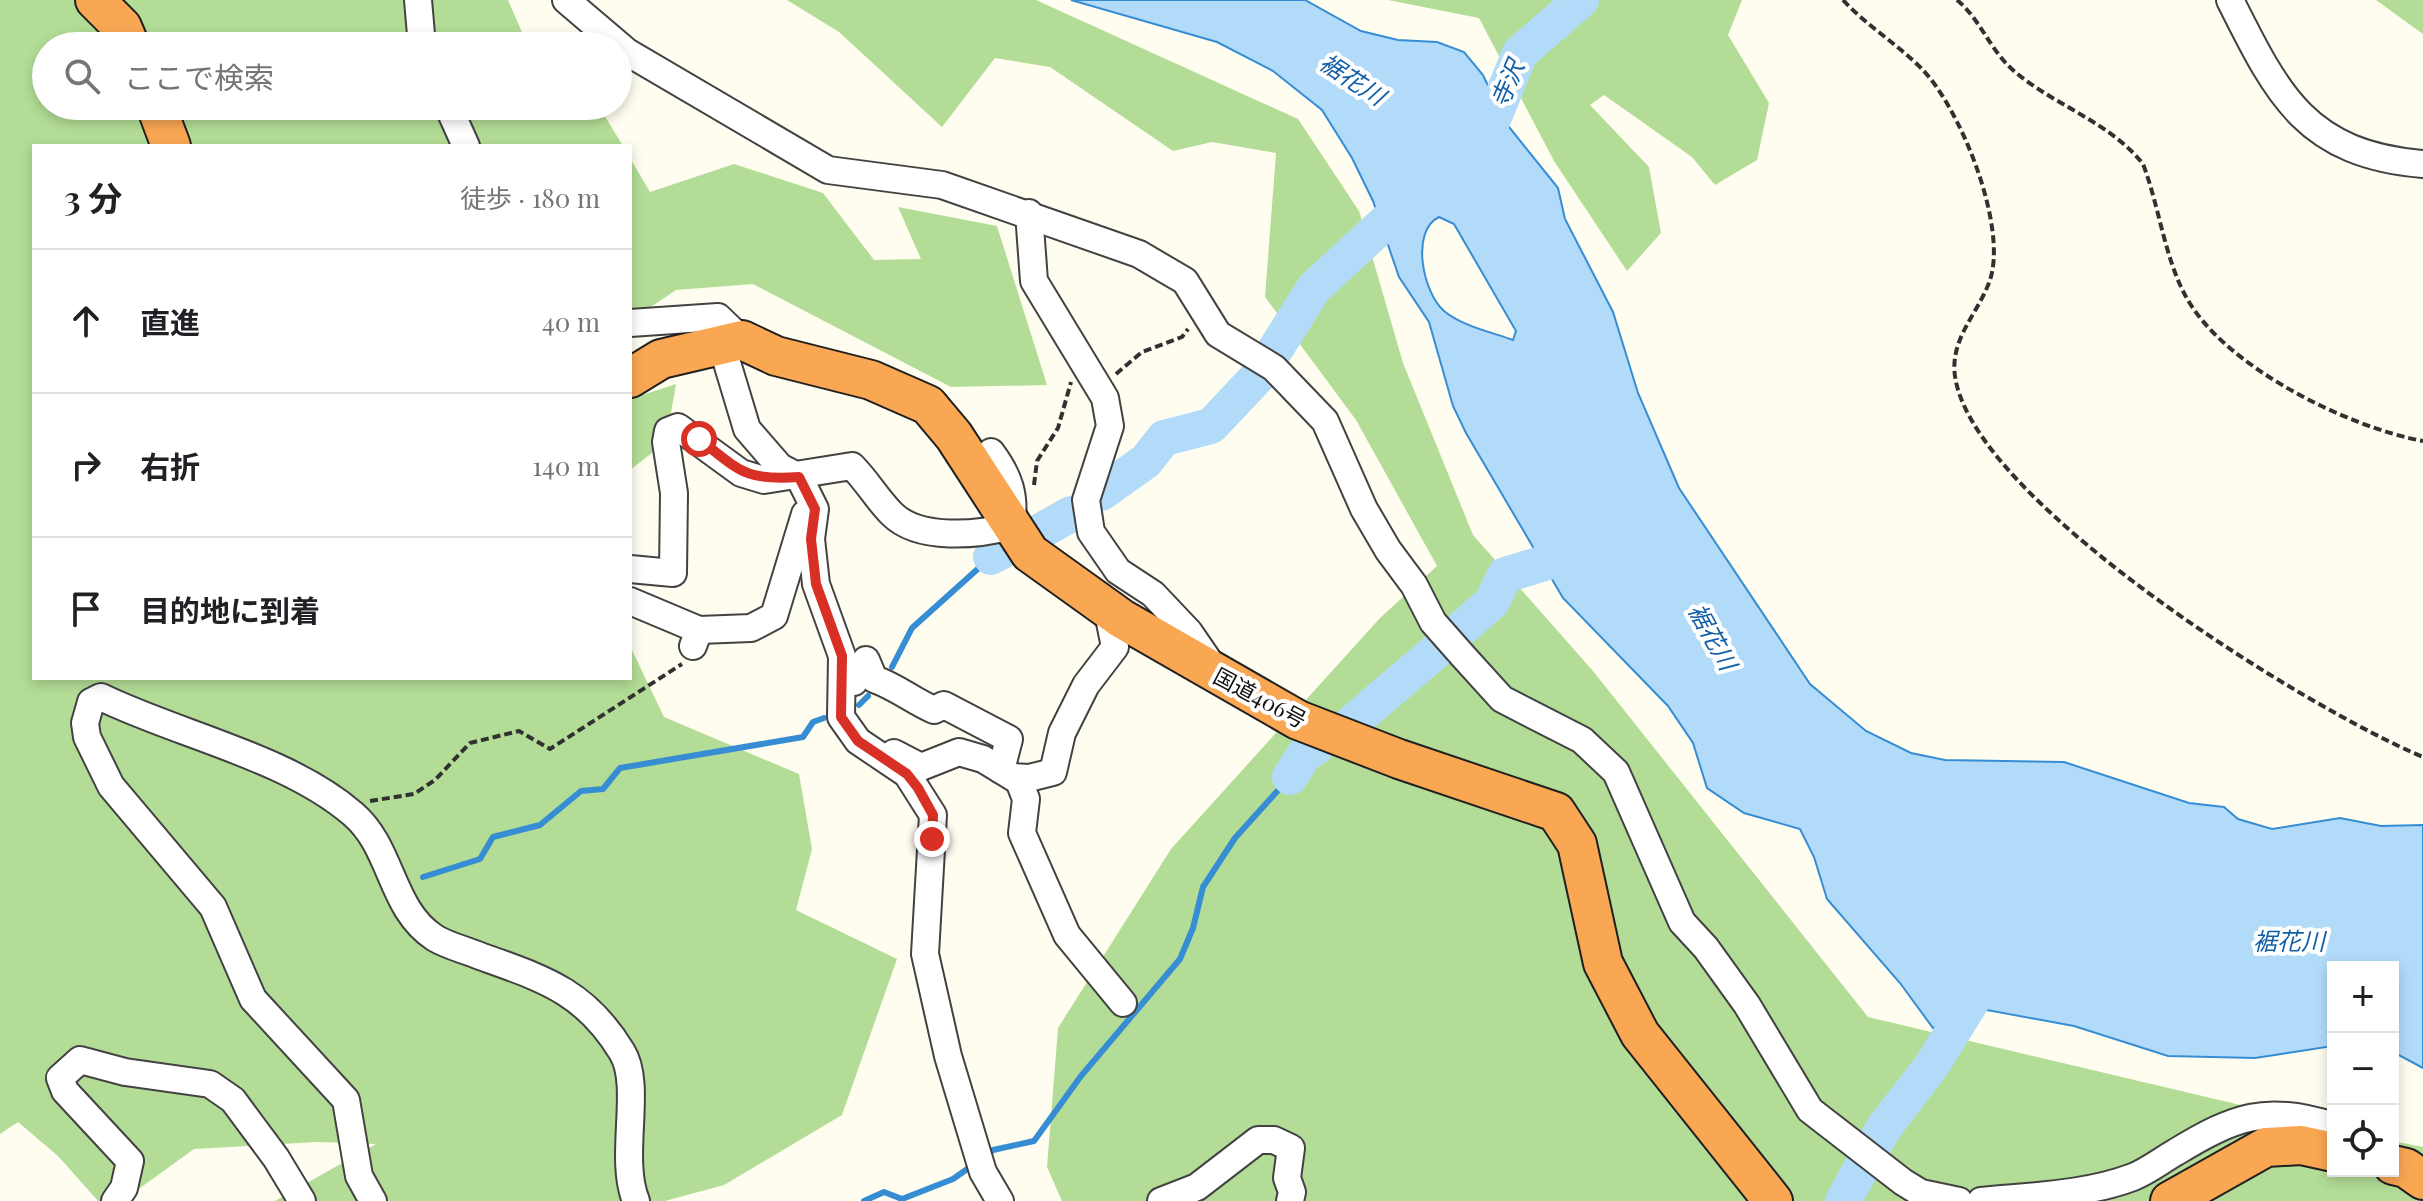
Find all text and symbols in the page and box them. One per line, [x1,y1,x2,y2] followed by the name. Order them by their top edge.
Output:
[32,32,632,120] search box
[1314,45,1395,113] water label: 裾花川
[1482,52,1531,112] water label: 寺沢
[60,54,104,98] icon: search
[124,57,274,97] text: ここで検索
[64,174,122,220] text: 3 分
[460,180,600,215] text: 徒歩 · 180 m
[64,299,108,343] icon: ahead
[140,302,200,342] text: 直進
[542,304,600,339] text: 40 m
[681,421,717,457] route start
[64,443,108,487] icon: right
[140,446,200,486] text: 右折
[532,448,600,483] text: 140 m
[64,587,108,631] icon: arrive
[140,590,320,630] text: 目的地に到着
[1682,597,1747,678] water label: 裾花川
[1209,660,1312,734] street label: 国道406号
[914,821,950,857] route end
[2253,924,2328,956] water label: 裾花川
[2327,961,2399,1177] map controls
[2327,961,2399,1033] button: +
[2327,1033,2399,1105] button: −
[2327,1105,2399,1177] button: locate

